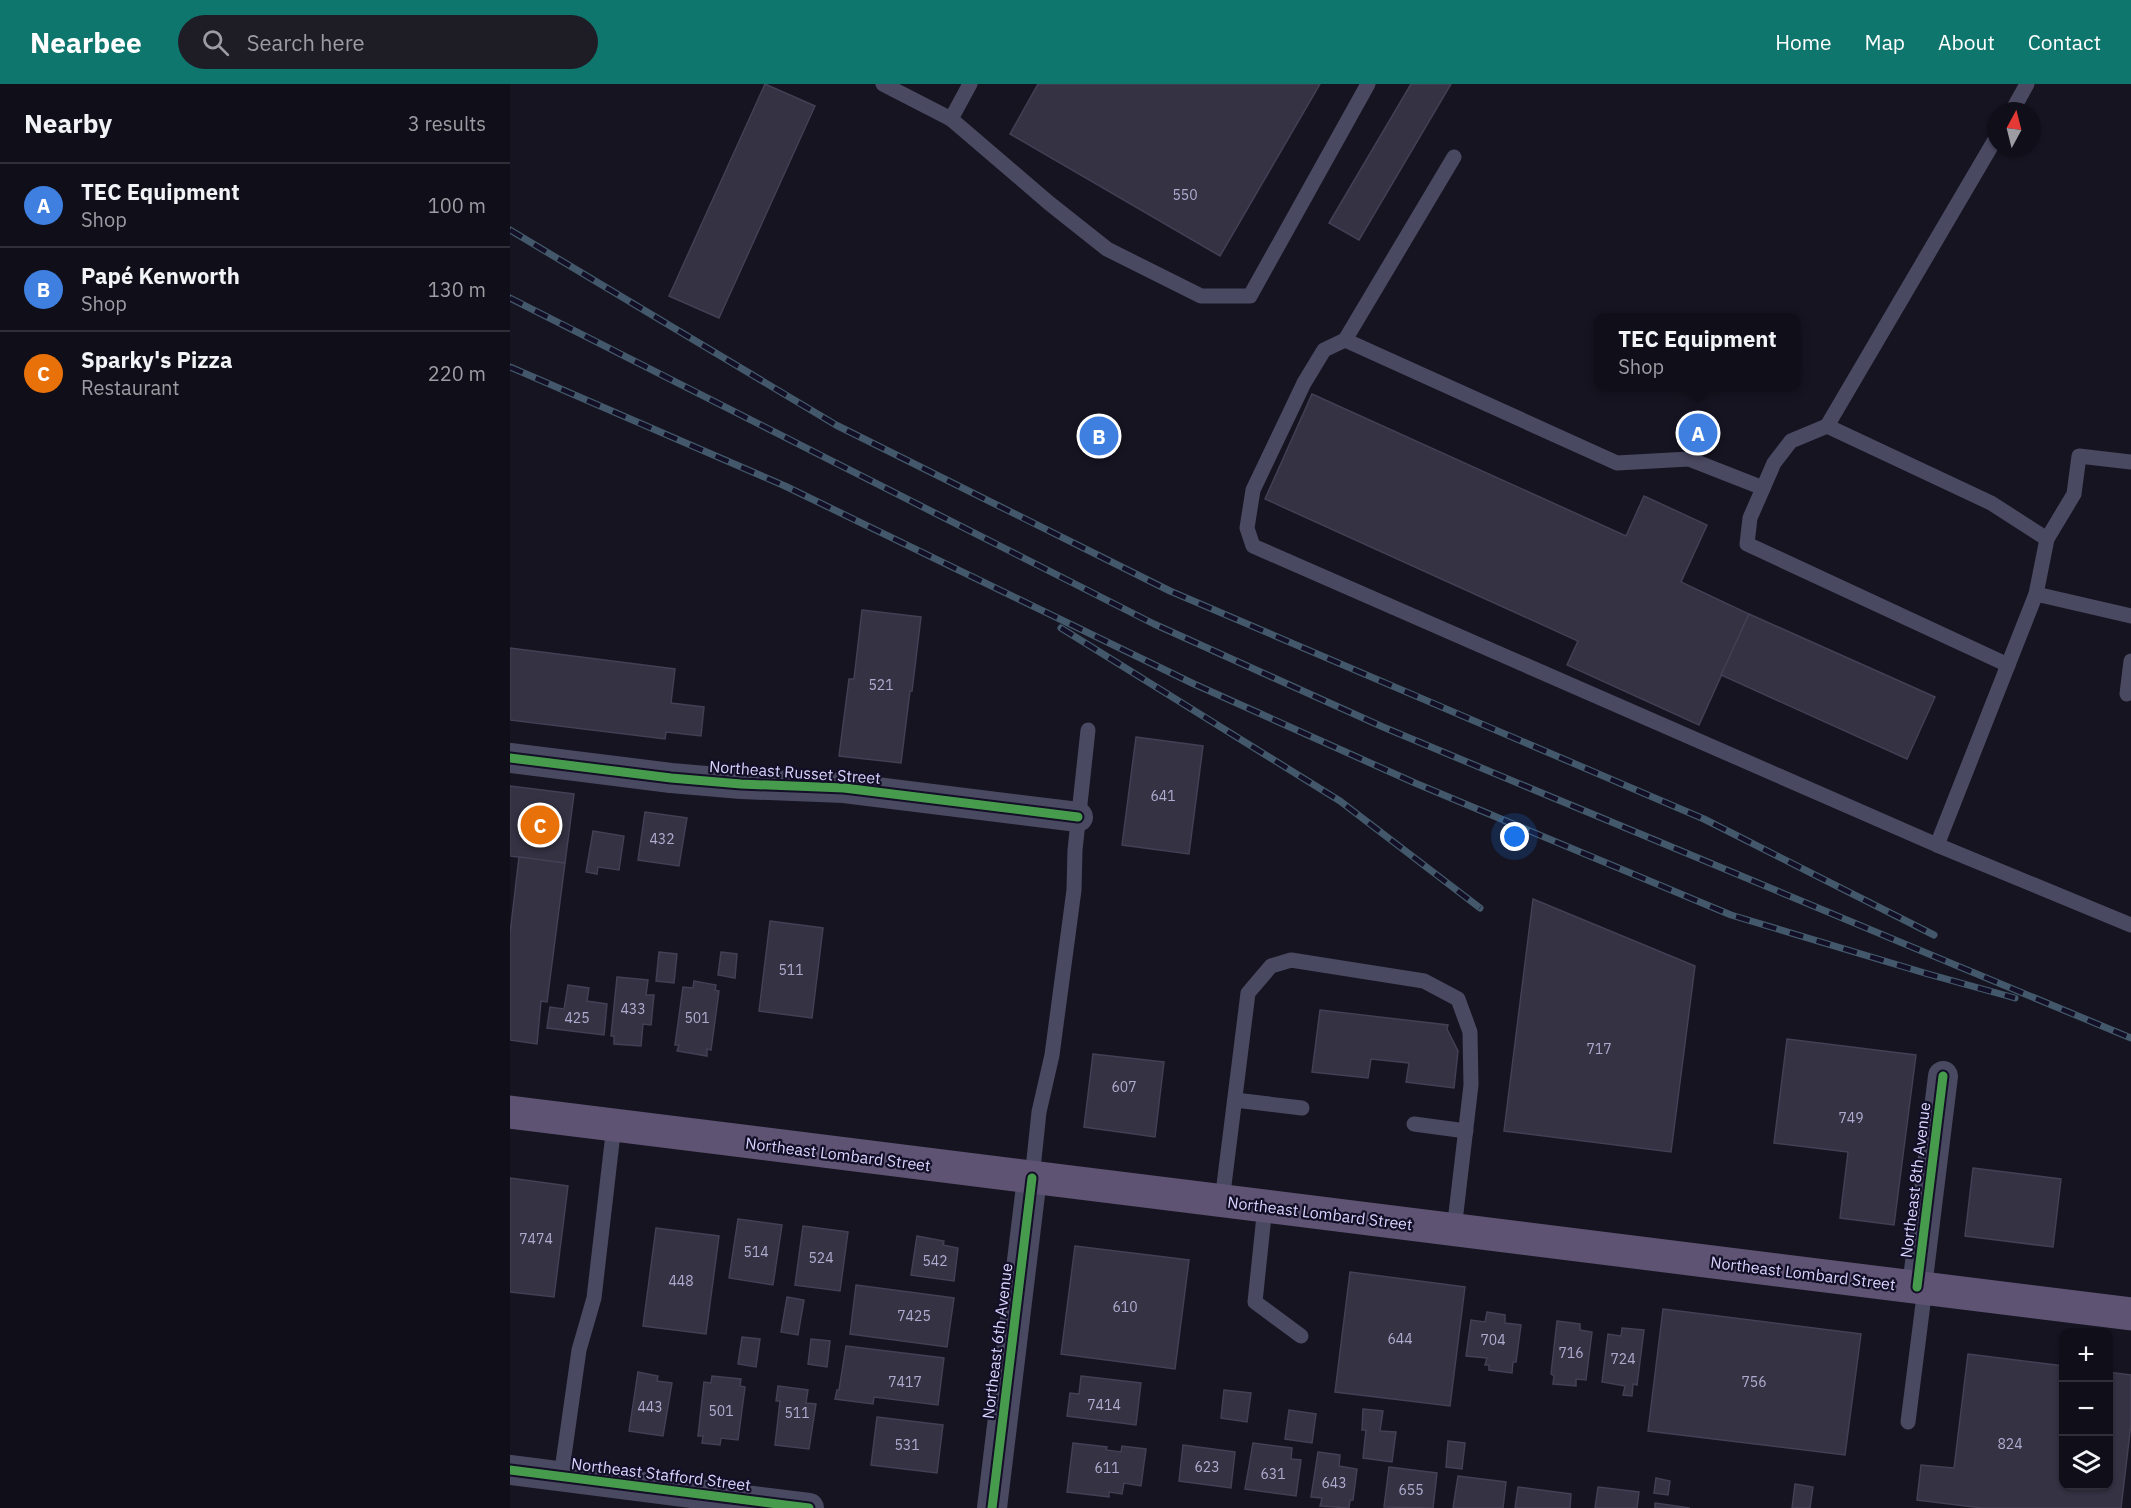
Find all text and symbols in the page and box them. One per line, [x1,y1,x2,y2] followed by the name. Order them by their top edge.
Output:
[178,15,598,69] search box
[30,24,142,61] text: Nearbee
[199,26,232,59] icon: search
[247,28,365,57] text: Search here
[1775,28,1832,56] text: Home
[1865,28,1905,56] text: Map
[1938,28,1995,56] text: About
[2028,28,2101,56] text: Contact
[1987,102,2041,156] north arrow
[24,106,112,140] text: Nearby
[408,110,486,137] text: 3 results
[81,177,240,206] text: TEC Equipment
[1172,186,1198,204] house number: 550
[37,192,50,219] text: A
[428,192,486,219] text: 100 m
[81,206,127,233] text: Shop
[81,261,240,290] text: Papé Kenworth
[37,276,50,303] text: B
[428,276,486,303] text: 130 m
[81,290,127,317] text: Shop
[1594,313,1801,391] popup
[1618,324,1777,353] text: TEC Equipment
[81,345,233,374] text: Sparky's Pizza
[1618,353,1664,380] text: Shop
[37,360,50,387] text: C
[428,360,486,387] text: 220 m
[81,374,179,401] text: Restaurant
[1678,410,1718,456] pin: A
[1080,414,1118,458] pin: B
[868,676,894,694] house number: 521
[708,756,882,788] street label: Northeast Russet Street
[1150,787,1176,805] house number: 641
[520,802,560,848] pin: C
[1500,822,1529,851] your location
[649,830,675,848] house number: 432
[778,961,804,979] house number: 511
[620,1000,646,1018] house number: 433
[564,1009,590,1027] house number: 425
[684,1009,710,1027] house number: 501
[1586,1040,1612,1058] house number: 717
[1111,1078,1137,1096] house number: 607
[1896,1101,1935,1259] street label: Northeast 8th Avenue
[1838,1109,1864,1127] house number: 749
[744,1133,932,1175] street label: Northeast Lombard Street
[1226,1192,1414,1234] street label: Northeast Lombard Street
[519,1230,553,1248] house number: 7474
[743,1243,769,1261] house number: 514
[808,1249,834,1267] house number: 524
[922,1252,948,1270] house number: 542
[1709,1252,1897,1294] street label: Northeast Lombard Street
[978,1262,1017,1420] street label: Northeast 6th Avenue
[668,1272,694,1290] house number: 448
[1112,1298,1138,1316] house number: 610
[897,1307,931,1325] house number: 7425
[2059,1328,2113,1490] map controls
[2059,1328,2113,1382] button: +
[1387,1330,1413,1348] house number: 644
[1480,1331,1506,1349] house number: 704
[1558,1344,1584,1362] house number: 716
[1610,1350,1636,1368] house number: 724
[888,1373,922,1391] house number: 7417
[1741,1373,1767,1391] house number: 756
[2059,1382,2113,1436] button: −
[1087,1396,1121,1414] house number: 7414
[637,1398,663,1416] house number: 443
[708,1402,734,1420] house number: 501
[784,1404,810,1422] house number: 511
[1997,1435,2023,1453] house number: 824
[894,1436,920,1454] house number: 531
[2059,1436,2113,1490] button: layers
[570,1453,752,1495] street label: Northeast Stafford Street
[1194,1458,1220,1476] house number: 623
[1094,1459,1120,1477] house number: 611
[1260,1465,1286,1483] house number: 631
[1321,1474,1347,1492] house number: 643
[1398,1481,1424,1499] house number: 655

